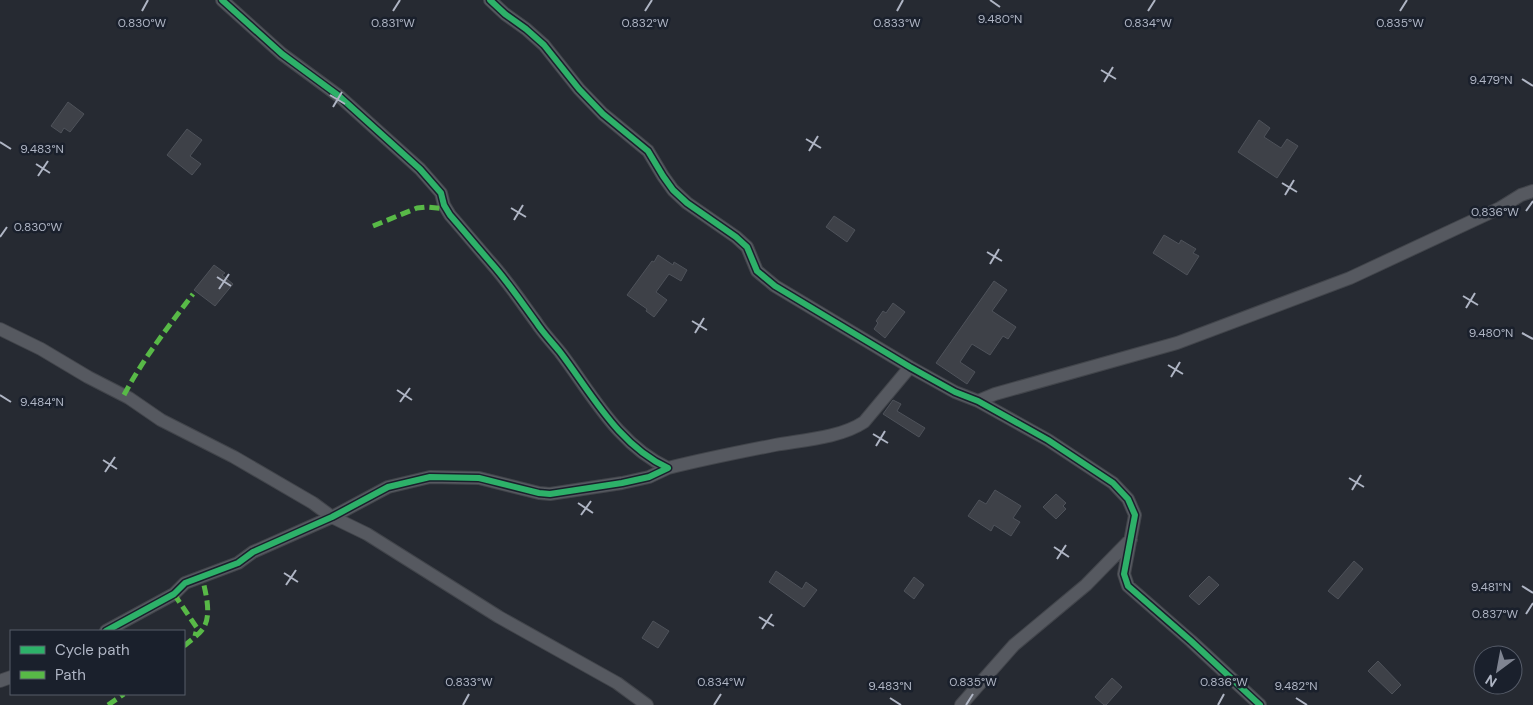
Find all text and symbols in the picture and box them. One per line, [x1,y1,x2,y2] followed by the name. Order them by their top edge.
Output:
[978,11,1022,27] text: 9.480°N
[118,15,167,31] text: 0.830°W
[371,15,415,31] text: 0.831°W
[621,15,669,31] text: 0.832°W
[873,15,921,31] text: 0.833°W
[1124,15,1172,31] text: 0.834°W
[1376,15,1424,31] text: 0.835°W
[1470,72,1512,88] text: 9.479°N
[20,141,64,157] text: 9.483°N
[1471,204,1519,220] text: 0.836°W
[14,219,63,235] text: 0.830°W
[1469,325,1513,341] text: 9.480°N
[20,394,64,410] text: 9.484°N
[1471,579,1511,595] text: 9.481°N
[1472,606,1519,622] text: 0.837°W
[10,630,185,695] legend
[55,640,130,660] text: Cycle path
[1473,645,1523,695] north arrow
[55,665,86,685] text: Path
[1482,671,1500,691] text: N
[445,674,493,690] text: 0.833°W
[697,674,745,690] text: 0.834°W
[949,674,997,690] text: 0.835°W
[1200,674,1248,690] text: 0.836°W
[868,678,912,694] text: 9.483°N
[1274,678,1318,694] text: 9.482°N

